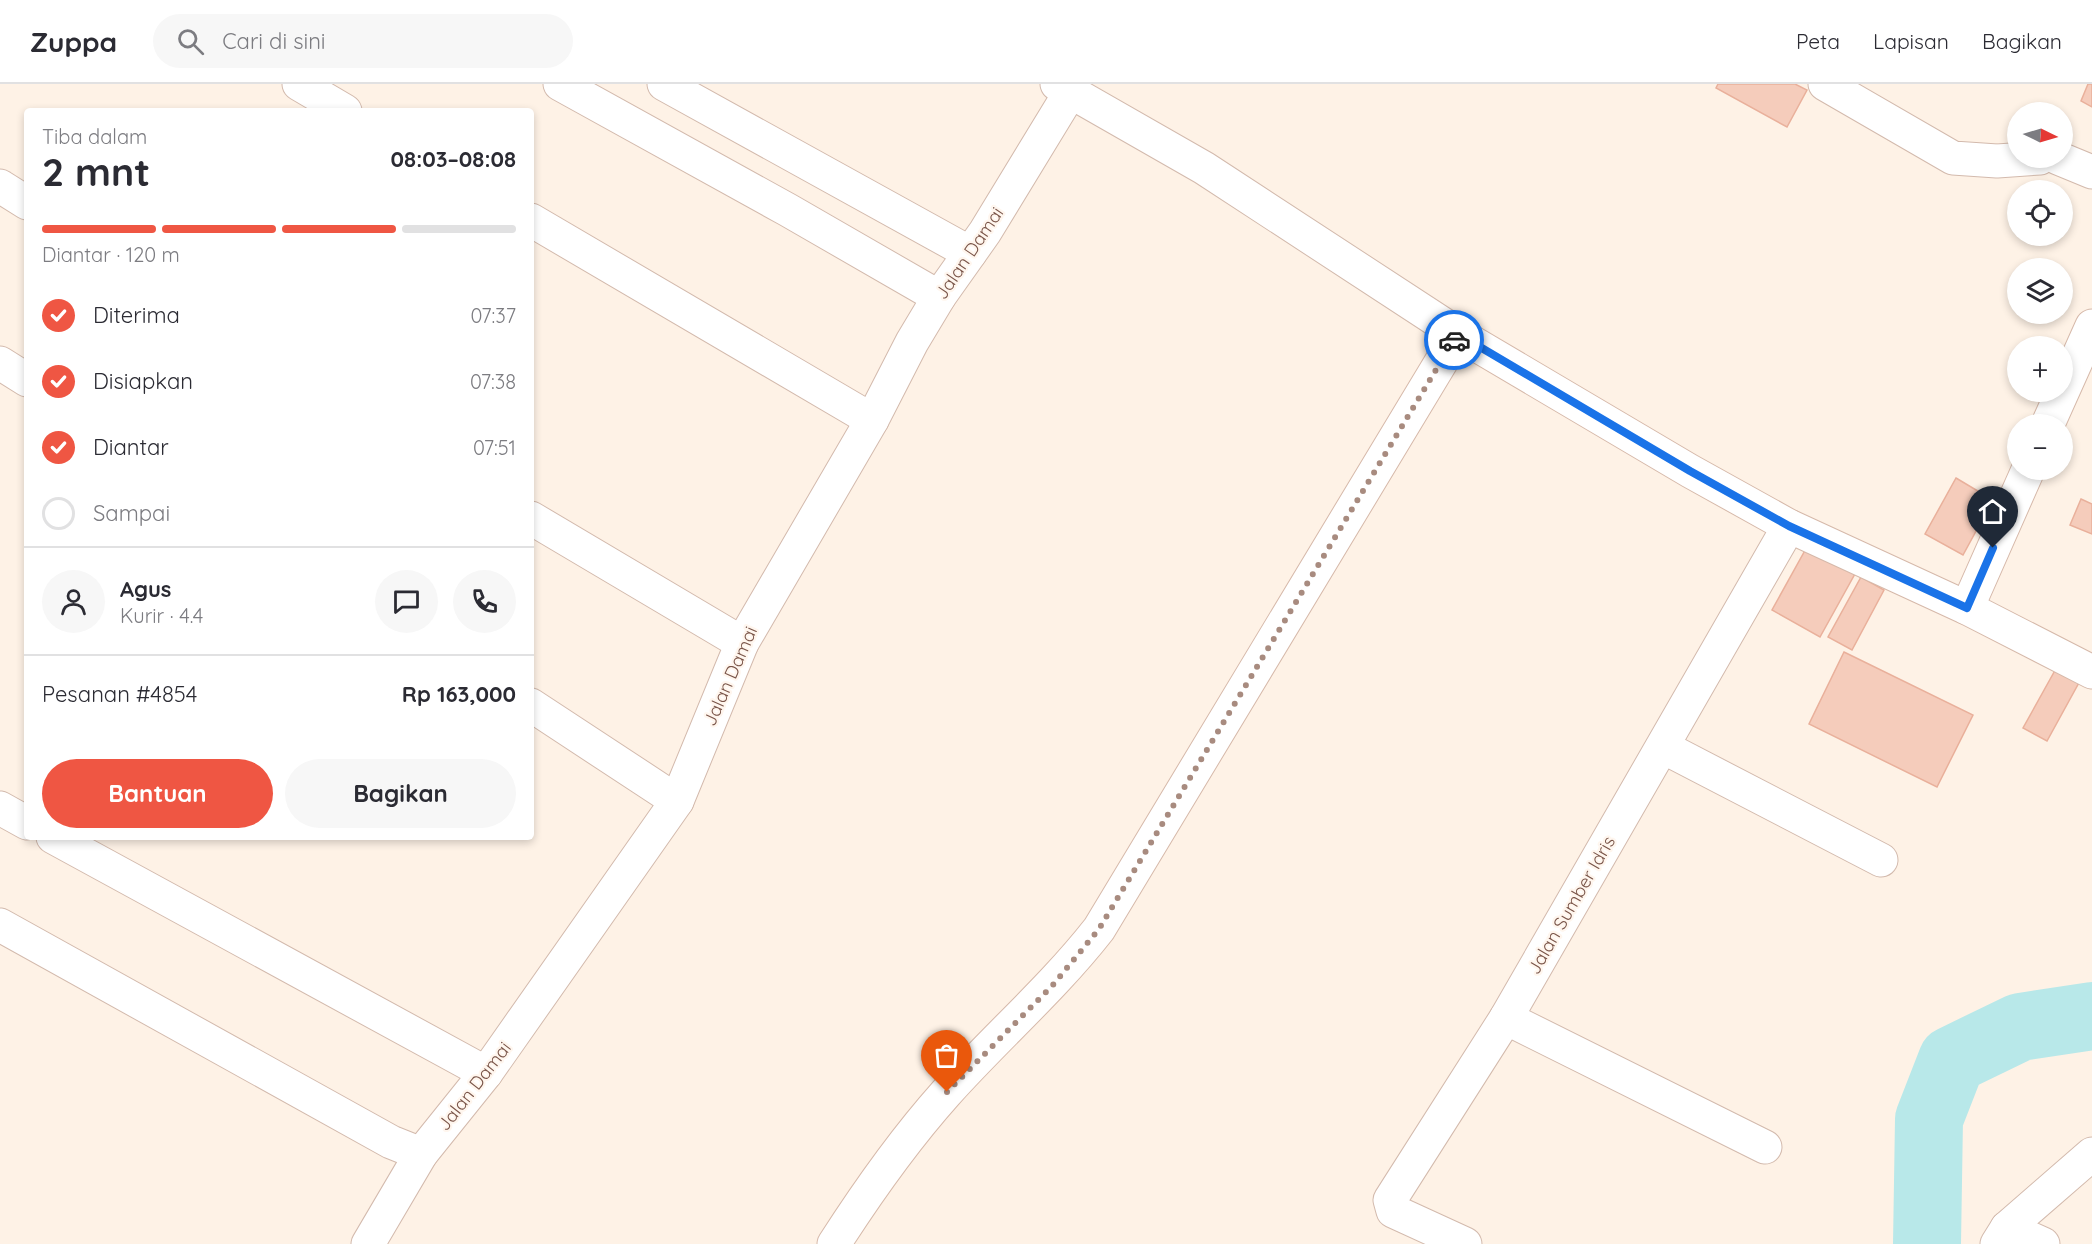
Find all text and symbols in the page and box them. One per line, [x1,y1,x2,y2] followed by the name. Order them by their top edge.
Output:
[153,14,573,68] search box
[30,24,117,59] text: Zuppa
[174,25,207,58] icon: search
[222,27,326,55] text: Cari di sini
[1796,28,1840,54] text: Peta
[1873,28,1949,54] text: Lapisan
[1982,28,2062,54] text: Bagikan
[2007,102,2073,168] north arrow
[2007,102,2073,480] map controls
[42,124,147,149] text: Tiba dalam
[391,145,516,173] text: 08:03–08:08
[42,147,150,196] text: 2 mnt
[2007,180,2073,246] button: locate
[930,202,1008,304] street label: Jalan Damai
[42,242,180,267] text: Diantar · 120 m
[2007,258,2073,324] button: layers
[42,299,75,332] icon: check
[93,301,180,329] text: Diterima
[470,303,516,328] text: 07:37
[1424,310,1484,370] courier
[1438,324,1471,357] icon: car
[2007,336,2073,402] button: +
[42,365,75,398] icon: check
[93,367,193,395] text: Disiapkan
[470,369,516,394] text: 07:38
[2007,414,2073,480] button: −
[42,431,75,464] icon: check
[93,433,169,461] text: Diantar
[473,435,516,460] text: 07:51
[1967,486,2018,548] pin
[1976,495,2009,528] icon: home
[93,499,170,527] text: Sampai
[42,570,105,633] button: person
[375,570,438,633] button: chat
[453,570,516,633] button: phone
[120,575,171,603] text: Agus
[120,603,203,628] text: Kurir · 4.4
[698,623,762,729] street label: Jalan Damai
[42,680,197,708] text: Pesanan #4854
[402,680,516,708] text: Rp 163,000
[42,759,273,828] button: Bantuan
[285,759,516,828] button: Bagikan
[1522,832,1620,978] street label: Jalan Sumber Idris
[921,1030,972,1092] pin
[432,1037,516,1135] street label: Jalan Damai
[930,1039,963,1072] icon: bag

